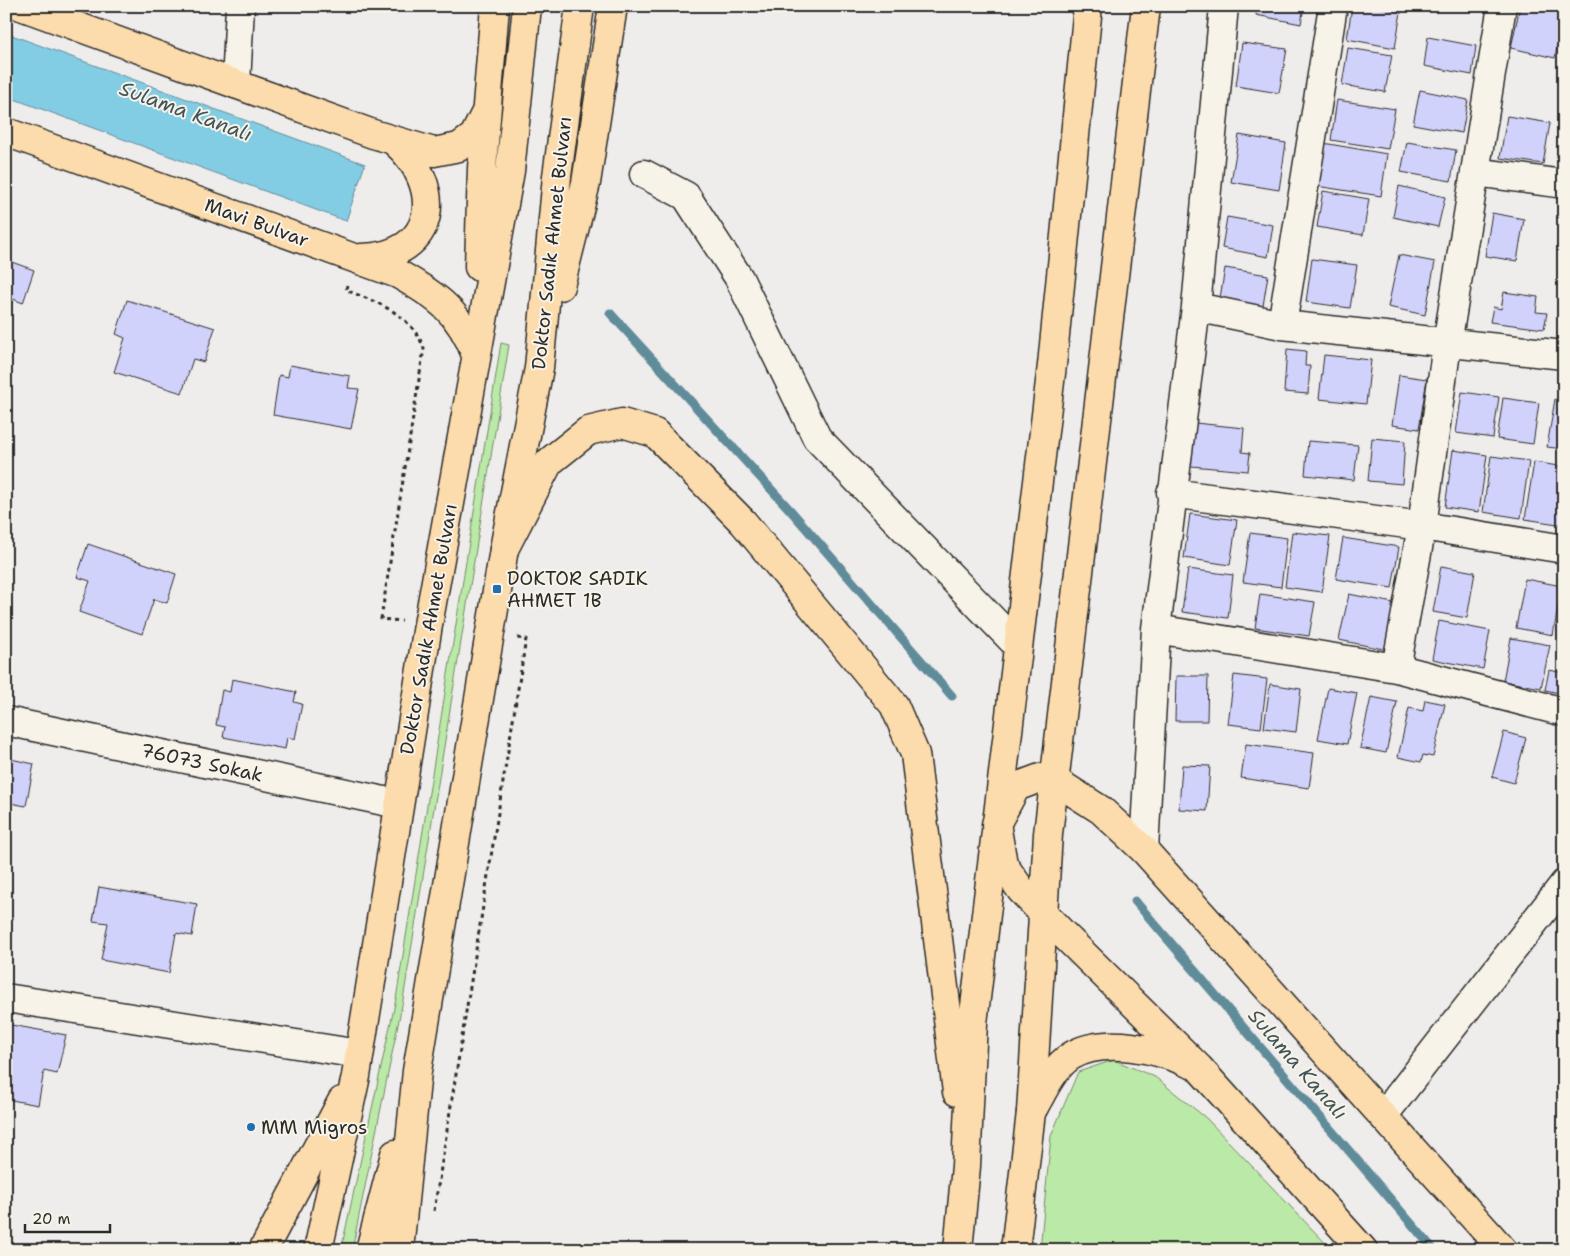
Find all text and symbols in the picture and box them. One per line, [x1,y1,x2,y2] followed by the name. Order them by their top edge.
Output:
[116,75,256,147] water label: Sulama Kanalı
[526,115,577,371] street label: Doktor Sadık Ahmet Bulvarı
[201,192,312,253] street label: Mavi Bulvar
[394,502,463,757] street label: Doktor Sadık Ahmet Bulvarı
[507,566,648,613] place label: DOKTOR SADIK AHMET 1B
[491,583,503,595] marker: DOKTOR SADIK AHMET 1B
[139,737,265,788] street label: 76073 Sokak
[1243,1003,1353,1125] water label: Sulama Kanalı
[261,1115,367,1140] place label: MM Migros
[245,1121,257,1133] marker: MM Migros
[25,1201,110,1233] scale bar
[32,1209,71,1229] text: 20 m

